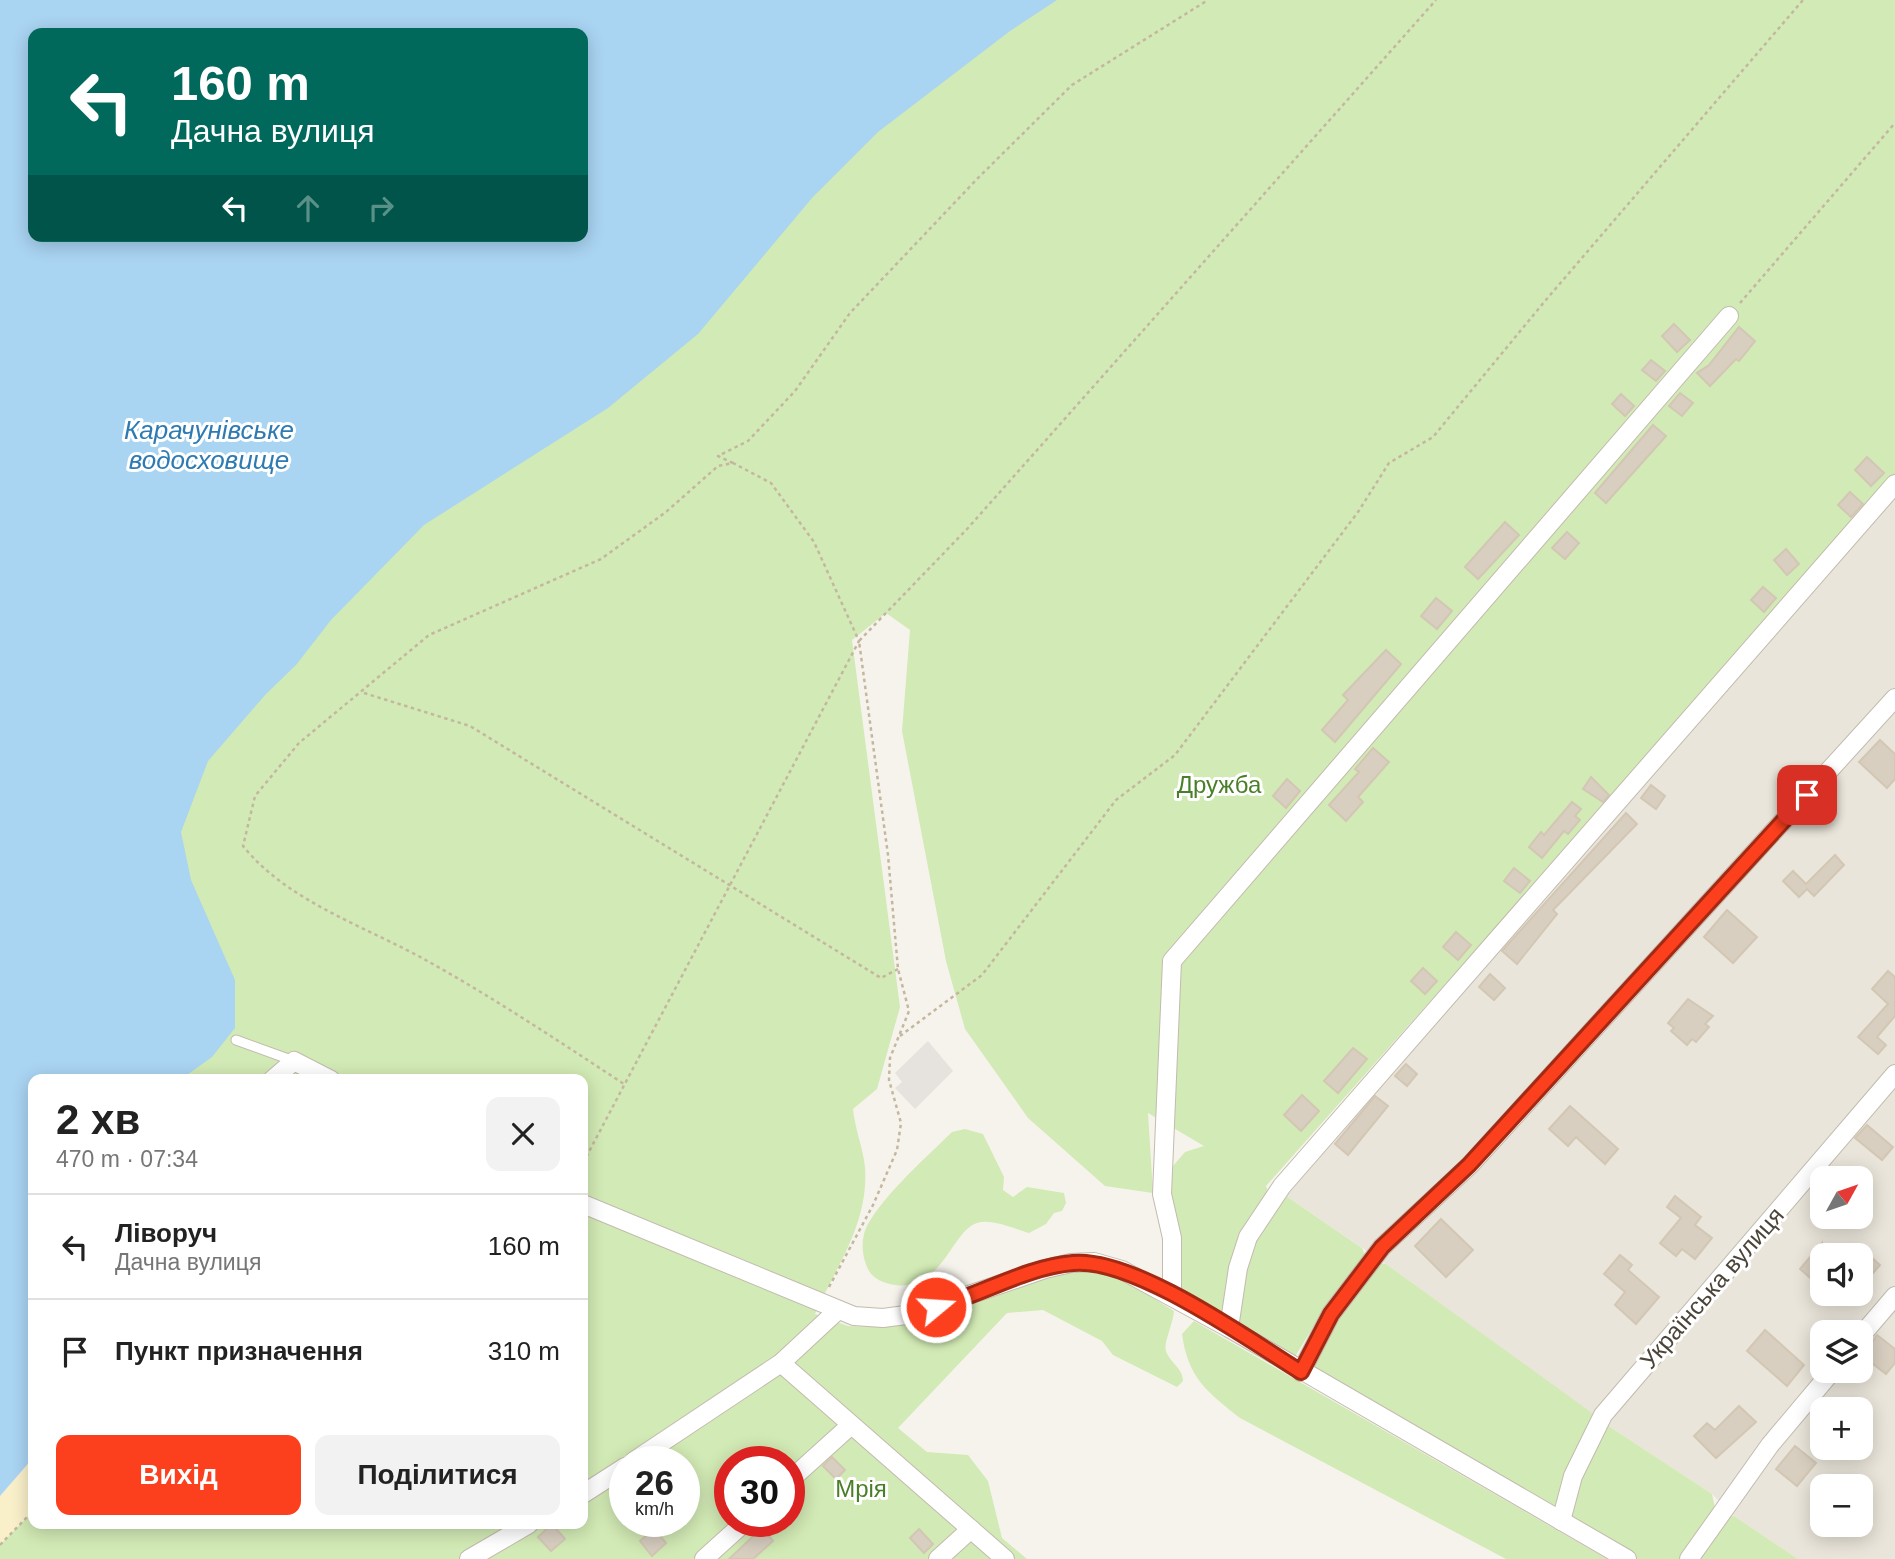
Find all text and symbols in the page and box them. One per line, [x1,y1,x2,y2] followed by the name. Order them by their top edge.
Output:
[56,56,147,147] icon: left
[171,56,310,110] text: 160 m
[171,113,375,149] text: Дачна вулиця
[216,189,254,227] icon: left
[289,189,327,227] icon: ahead
[362,189,400,227] icon: right
[124,415,294,475] water label: Карачунівське водосховище
[1777,765,1837,825] pin
[1177,771,1262,798] park label: Дружба
[1788,776,1826,814] icon: arrive
[56,1096,140,1143] text: 2 хв
[486,1097,560,1171] button: close
[56,1146,198,1172] text: 470 m · 07:34
[1810,1166,1872,1228] north arrow
[1810,1166,1873,1537] map controls
[1634,1202,1789,1374] street label: Українська вулиця
[115,1218,217,1248] text: Ліворуч
[56,1228,94,1266] icon: left
[488,1231,560,1261] text: 160 m
[1810,1243,1873,1306] button: sound
[115,1249,261,1275] text: Дачна вулиця
[899,1270,973,1344] position arrow
[1810,1320,1873,1383] button: layers
[56,1333,94,1371] icon: arrive
[115,1336,363,1366] text: Пункт призначення
[488,1336,560,1366] text: 310 m
[1810,1397,1873,1460] button: +
[56,1435,301,1515] button: Вихід
[315,1435,560,1515] button: Поділитися
[714,1446,805,1537] speed limit sign: 30
[635,1463,674,1502] text: 26
[1810,1474,1873,1537] button: −
[835,1475,887,1502] park label: Мрія
[635,1499,674,1519] text: km/h

